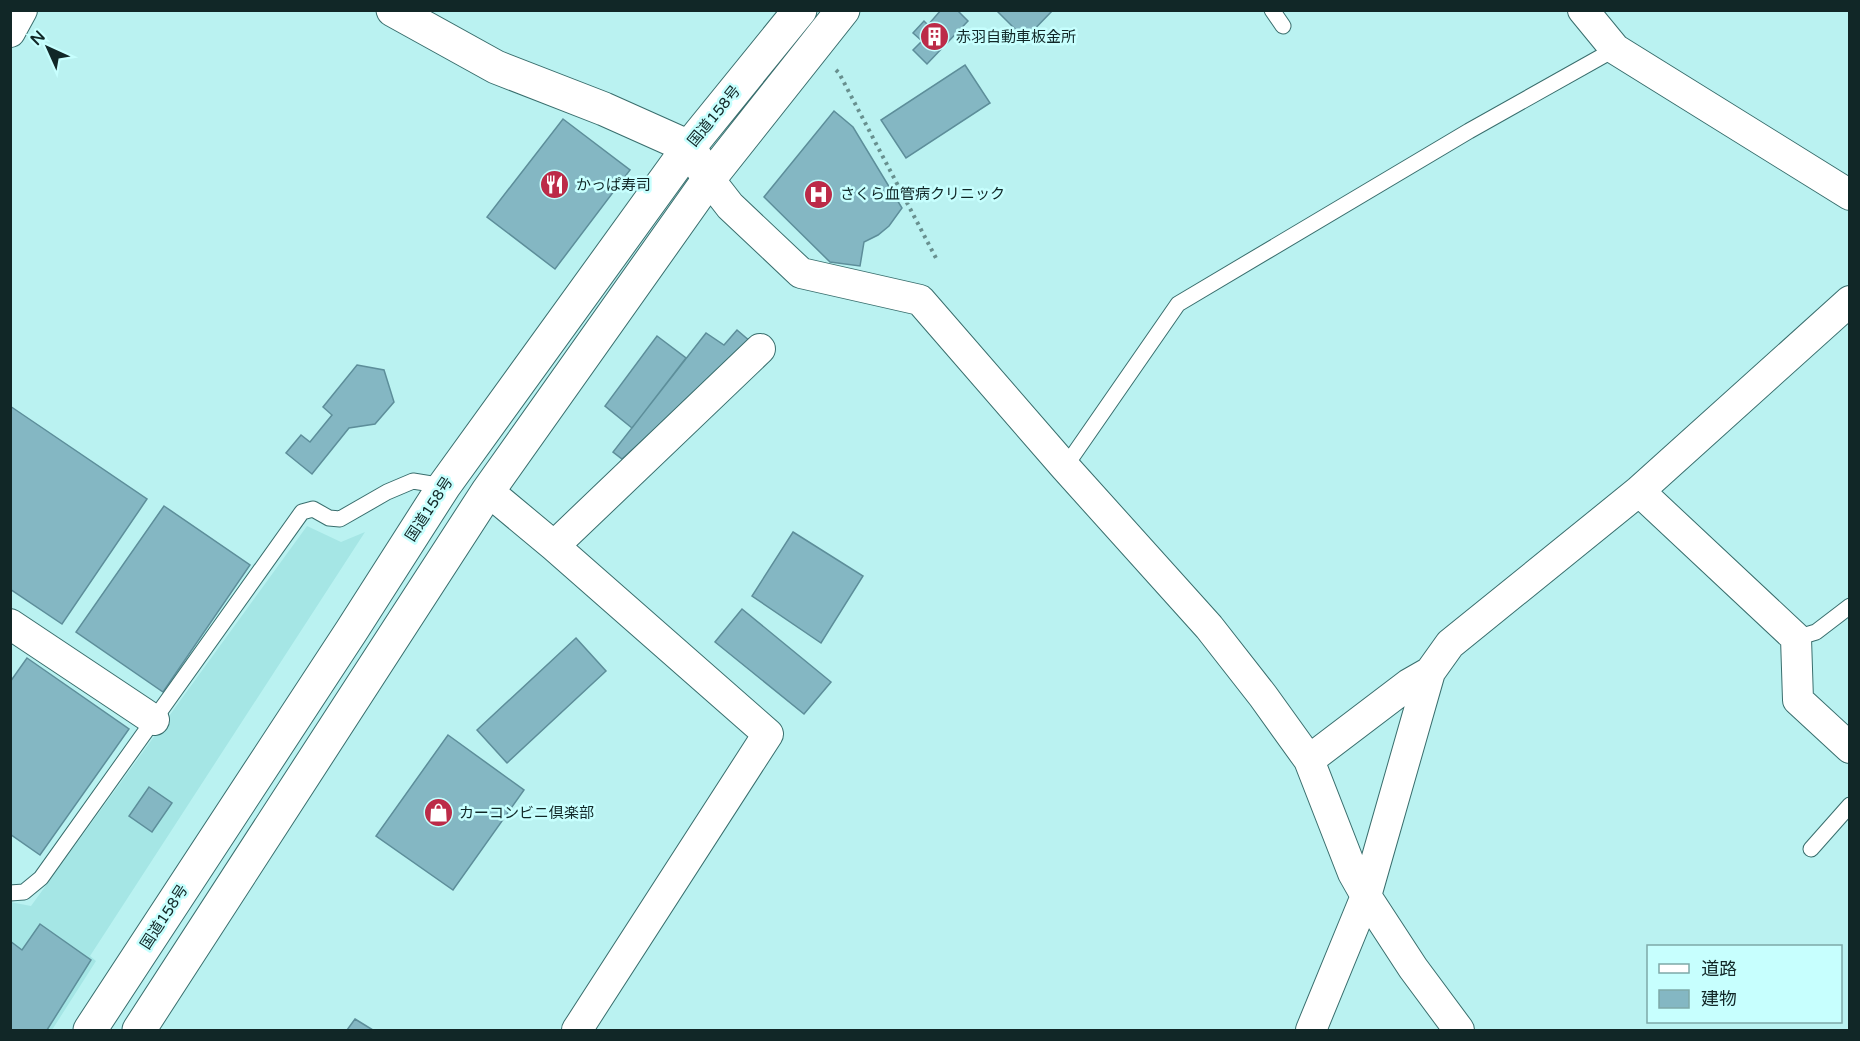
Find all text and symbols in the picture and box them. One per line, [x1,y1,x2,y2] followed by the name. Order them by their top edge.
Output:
[18,18,78,78] north arrow
[919,21,951,53] building icon: 赤羽自動車板金所
[26,26,50,50] text: N
[956,28,1076,46] place label: 赤羽自動車板金所
[684,82,744,150] street label: 国道158号
[539,169,571,201] restaurant icon: かっぱ寿司
[576,176,651,194] place label: かっぱ寿司
[803,178,835,210] hospital icon: さくら血管病クリニック
[840,185,1005,203] place label: さくら血管病クリニック
[402,473,456,545] street label: 国道158号
[422,797,454,829] shop icon: カーコンビニ倶楽部
[459,804,594,822] place label: カーコンビニ倶楽部
[137,881,191,953] street label: 国道158号
[1647,945,1842,1023] legend
[1701,958,1737,980] text: 道路
[1701,988,1737,1010] text: 建物

